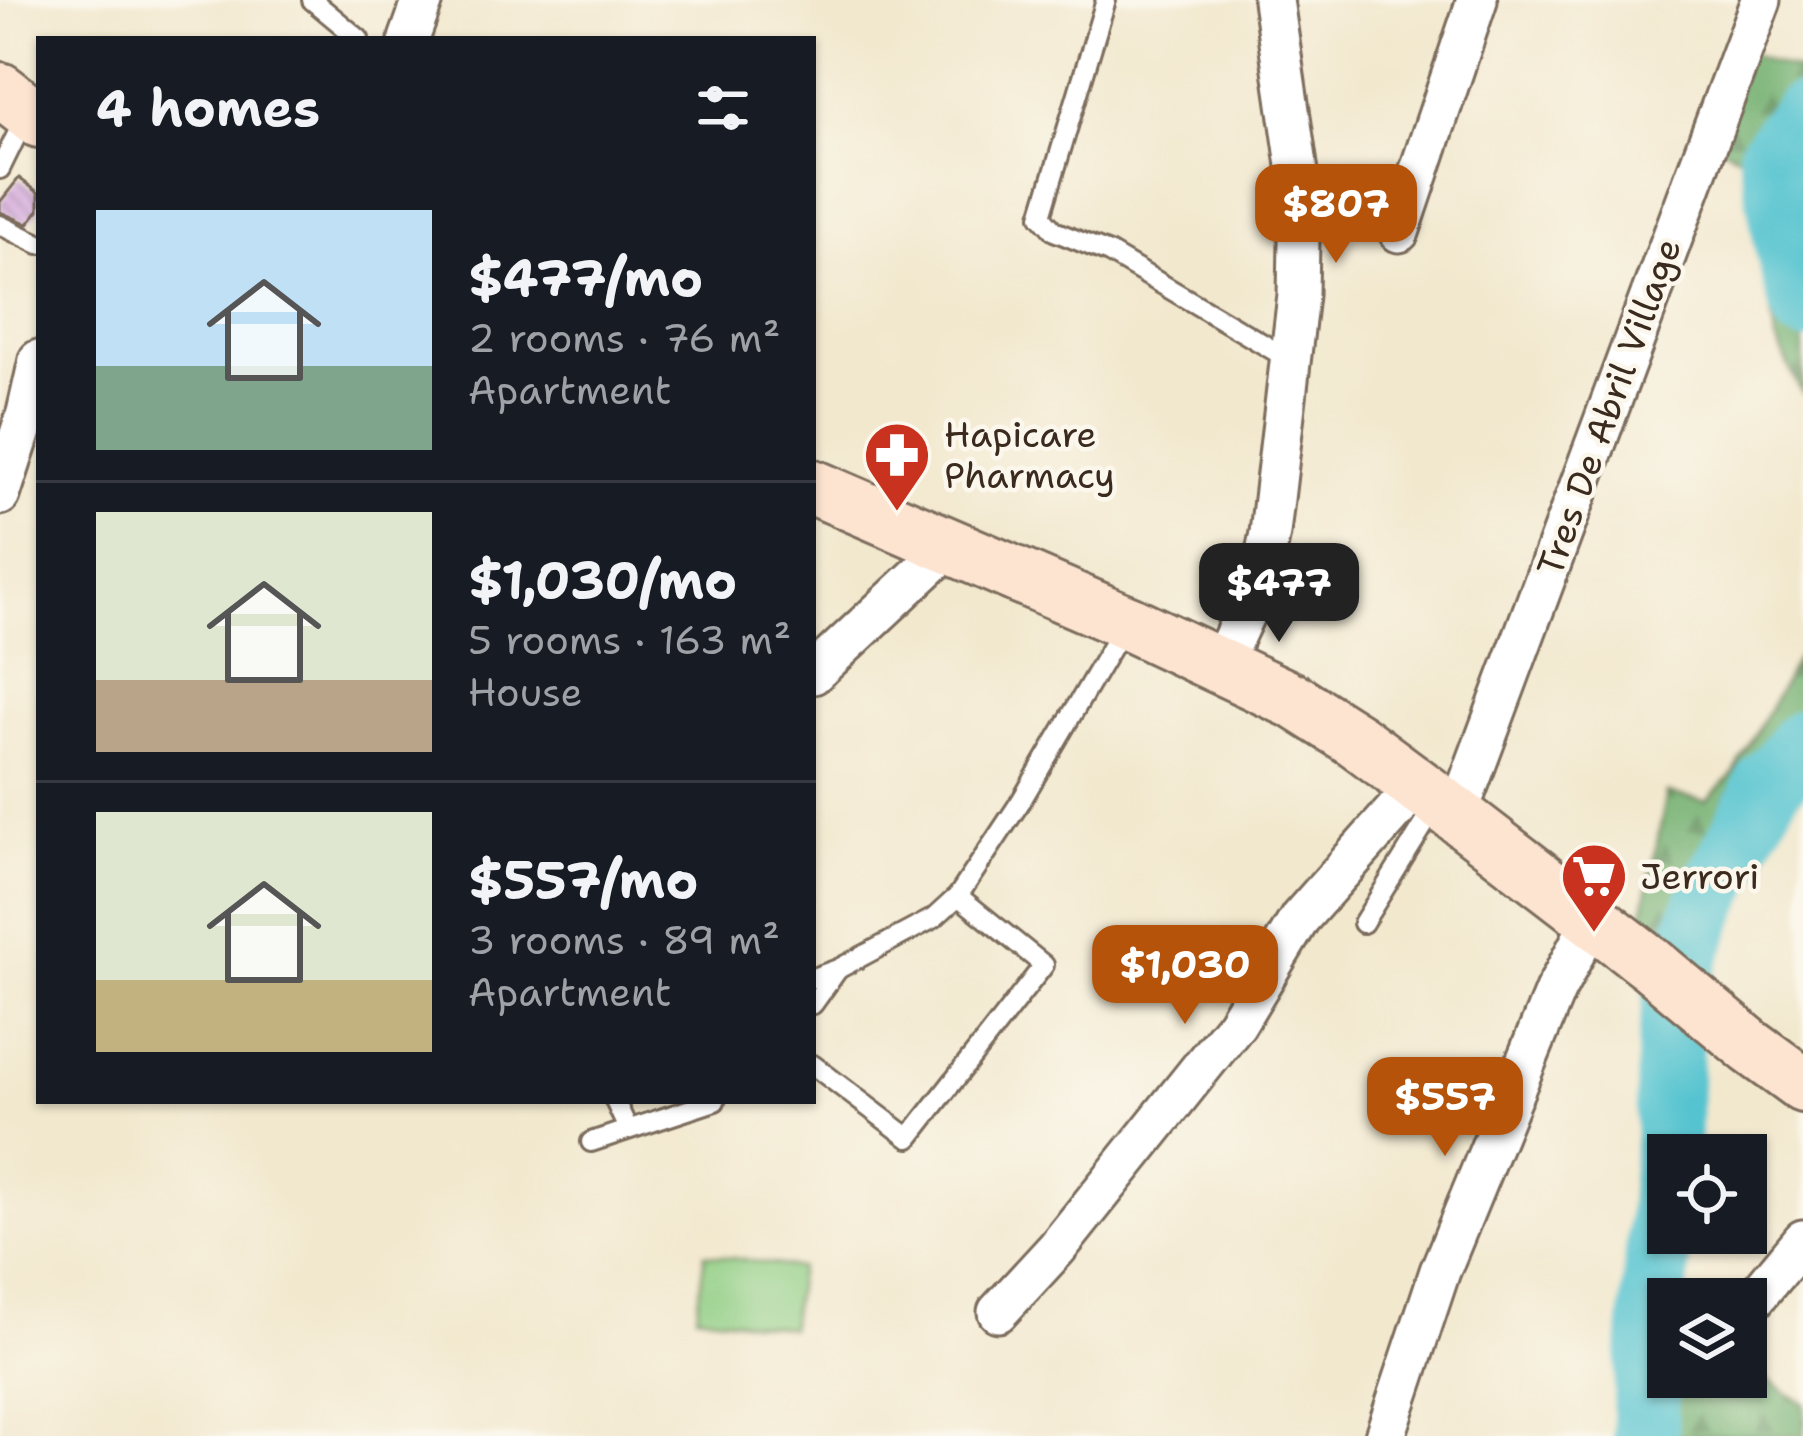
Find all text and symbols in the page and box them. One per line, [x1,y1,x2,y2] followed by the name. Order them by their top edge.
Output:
[96,74,320,142] text: 4 homes
[690,75,756,141] icon: filters
[1265,164,1407,266] pin: $807
[1282,177,1390,229] text: $807
[1525,231,1693,583] street label: Tres De Abril Village
[468,244,703,312] text: $477/mo
[192,258,336,402] icon: home
[468,312,780,364] text: 2 rooms · 76 m²
[468,364,671,416] text: Apartment
[944,410,1115,500] place label: Hapicare Pharmacy
[862,420,932,514] pharmacy icon: Hapicare Pharmacy
[1208,543,1350,645] pin: $477
[468,546,737,614] text: $1,030/mo
[1226,556,1332,608] text: $477
[192,560,336,704] icon: home
[468,614,791,666] text: 5 rooms · 163 m²
[468,666,583,718] text: House
[1559,841,1629,935] supermarket icon: Jerrori
[468,846,698,914] text: $557/mo
[1640,852,1760,901] place label: Jerrori
[192,860,336,1004] icon: home
[468,914,780,966] text: 3 rooms · 89 m²
[1087,925,1283,1027] pin: $1,030
[1119,938,1251,990] text: $1,030
[468,966,671,1018] text: Apartment
[1374,1057,1516,1159] pin: $557
[1394,1070,1496,1122] text: $557
[1647,1134,1767,1398] map controls
[1647,1134,1767,1254] button: locate
[1647,1278,1767,1398] button: layers

